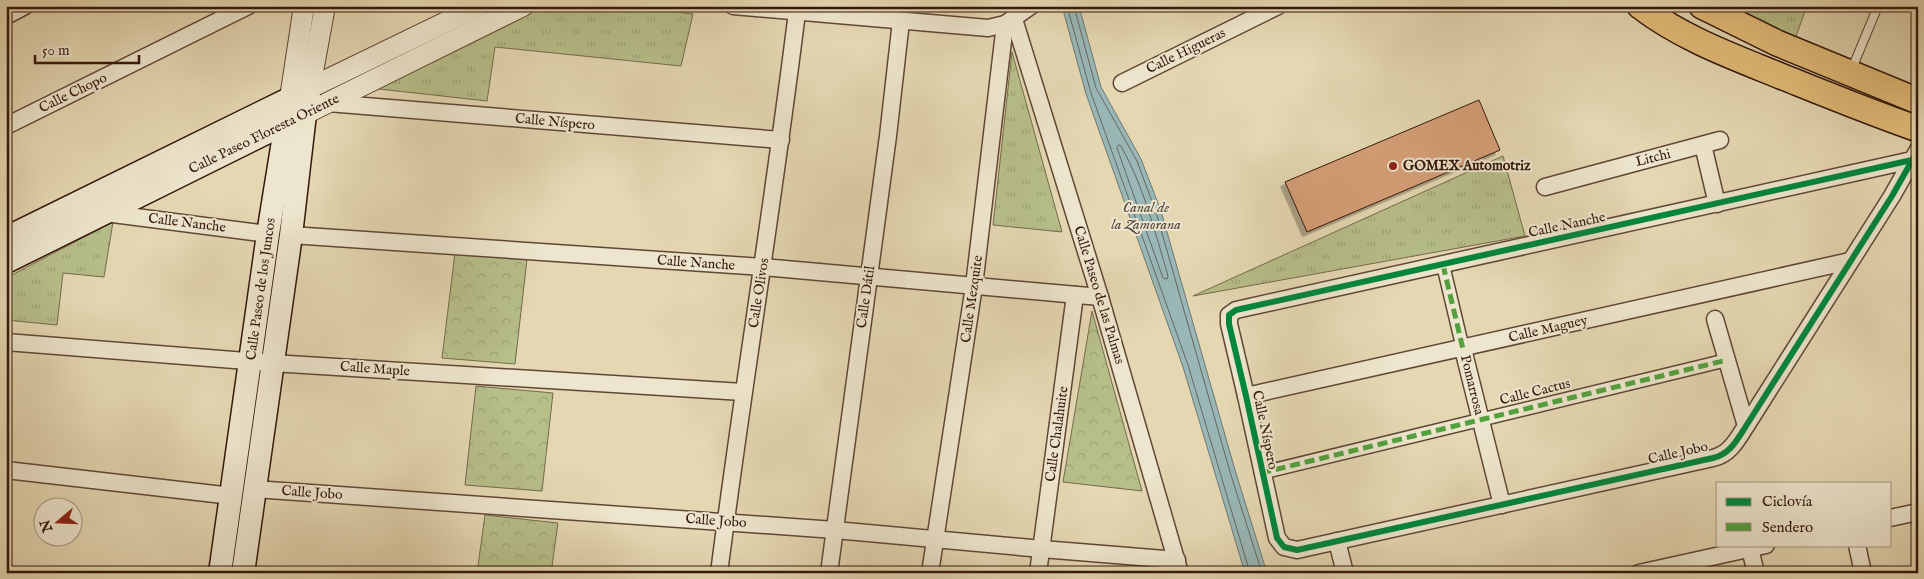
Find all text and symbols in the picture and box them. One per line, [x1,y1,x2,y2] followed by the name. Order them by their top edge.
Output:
[1143,24,1229,78] street label: Calle Higueras
[35,32,139,64] scale bar
[42,41,70,60] text: 50 m
[36,69,110,117] street label: Calle Chopo
[186,89,343,178] street label: Calle Paseo Floresta Oriente
[514,110,596,135] street label: Calle Níspero
[1634,145,1673,171] street label: Litchi
[1403,157,1531,175] place label: GOMEX Automotriz
[1387,160,1399,172] marker: GOMEX Automotriz
[1111,198,1181,235] water label: Canal de la Zamorana
[1527,208,1608,242] street label: Calle Nanche
[147,209,227,237] street label: Calle Nanche
[242,216,280,362] street label: Calle Paseo de los Juncos
[1069,224,1129,366] street label: Calle Paseo de las Palmas
[656,251,736,275] street label: Calle Nanche
[957,254,987,344] street label: Calle Mezquite
[745,257,773,329] street label: Calle Olivos
[853,264,879,329] street label: Calle Dátil
[1507,311,1589,347] street label: Calle Maguey
[1456,353,1488,418] street label: Pomarrosa
[339,358,411,380] street label: Calle Maple
[1498,375,1572,409] street label: Calle Cactus
[1041,385,1073,483] street label: Calle Chalahuite
[1248,389,1282,472] street label: Calle Níspero
[1646,437,1710,469] street label: Calle Jobo
[281,482,344,504] street label: Calle Jobo
[1716,482,1892,546] legend
[1762,492,1813,511] text: Ciclovía
[32,496,82,546] north arrow
[685,510,748,532] street label: Calle Jobo
[36,517,57,536] text: N
[1762,518,1813,537] text: Sendero

